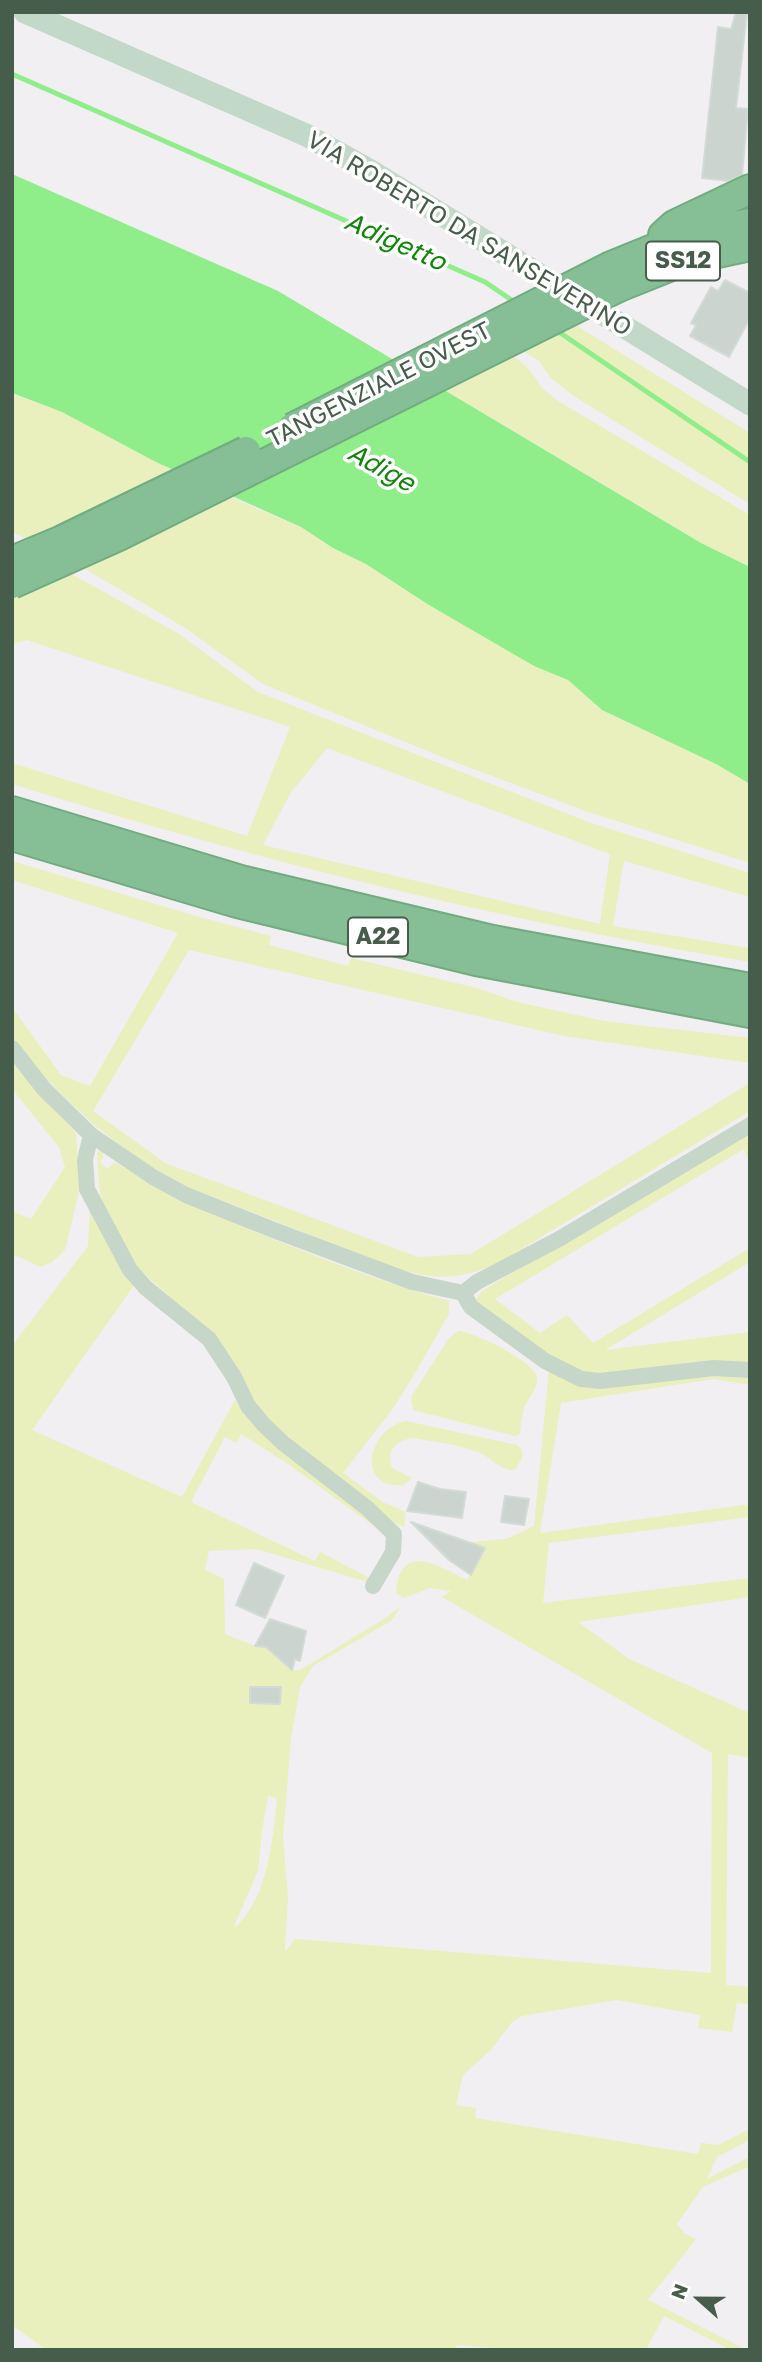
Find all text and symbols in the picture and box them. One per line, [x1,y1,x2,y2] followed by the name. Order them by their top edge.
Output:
[302,126,636,342] street label: VIA ROBERTO DA SANSEVERINO
[340,206,450,278] water label: Adigetto
[646,242,720,280] road number: SS12
[262,316,496,454] street label: TANGENZIALE OVEST
[342,437,420,499] water label: Adige
[348,918,408,956] road number: A22
[664,2264,734,2334] north arrow
[666,2280,692,2302] text: N

